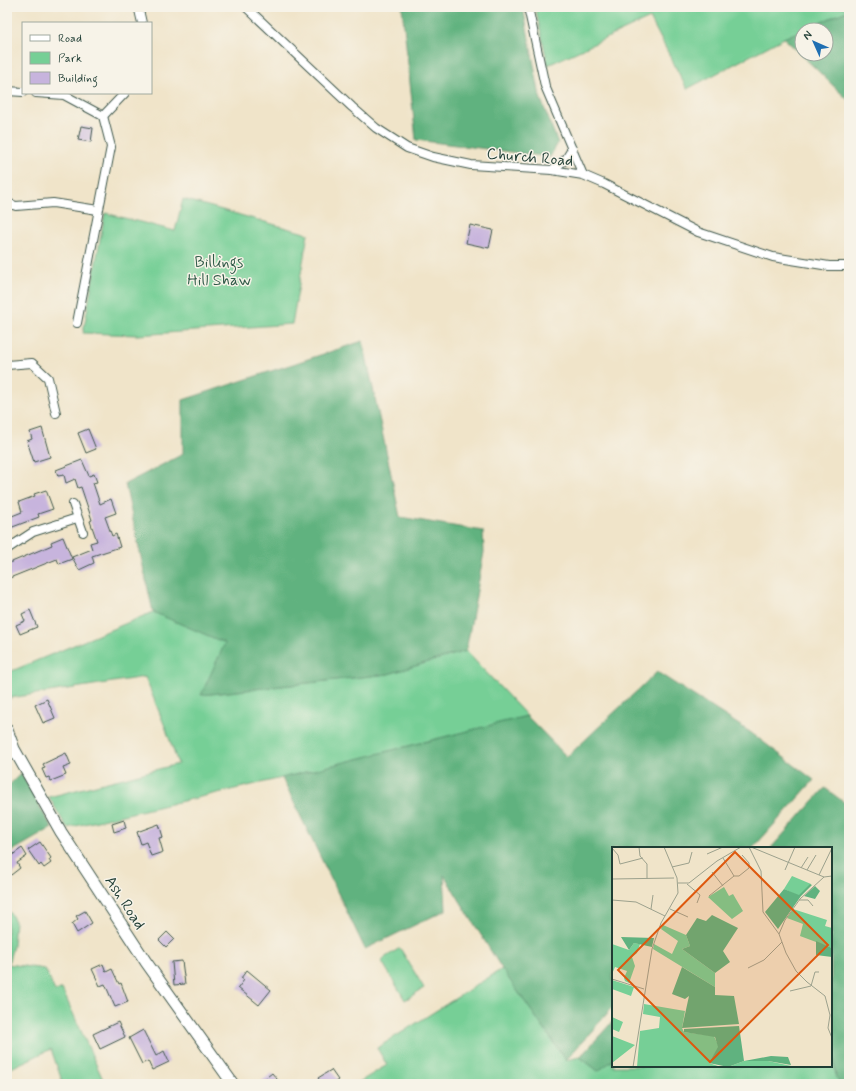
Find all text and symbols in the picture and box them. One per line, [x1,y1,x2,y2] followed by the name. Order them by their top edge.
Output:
[22,22,152,94] legend
[794,22,834,62] north arrow
[800,28,815,43] text: N
[58,31,82,47] text: Road
[58,51,82,67] text: Park
[58,71,98,88] text: Building
[486,143,574,172] street label: Church Road
[187,252,251,291] park label: Billings Hill Shaw
[612,847,832,1067] inset map
[100,872,150,934] street label: Ash Road

